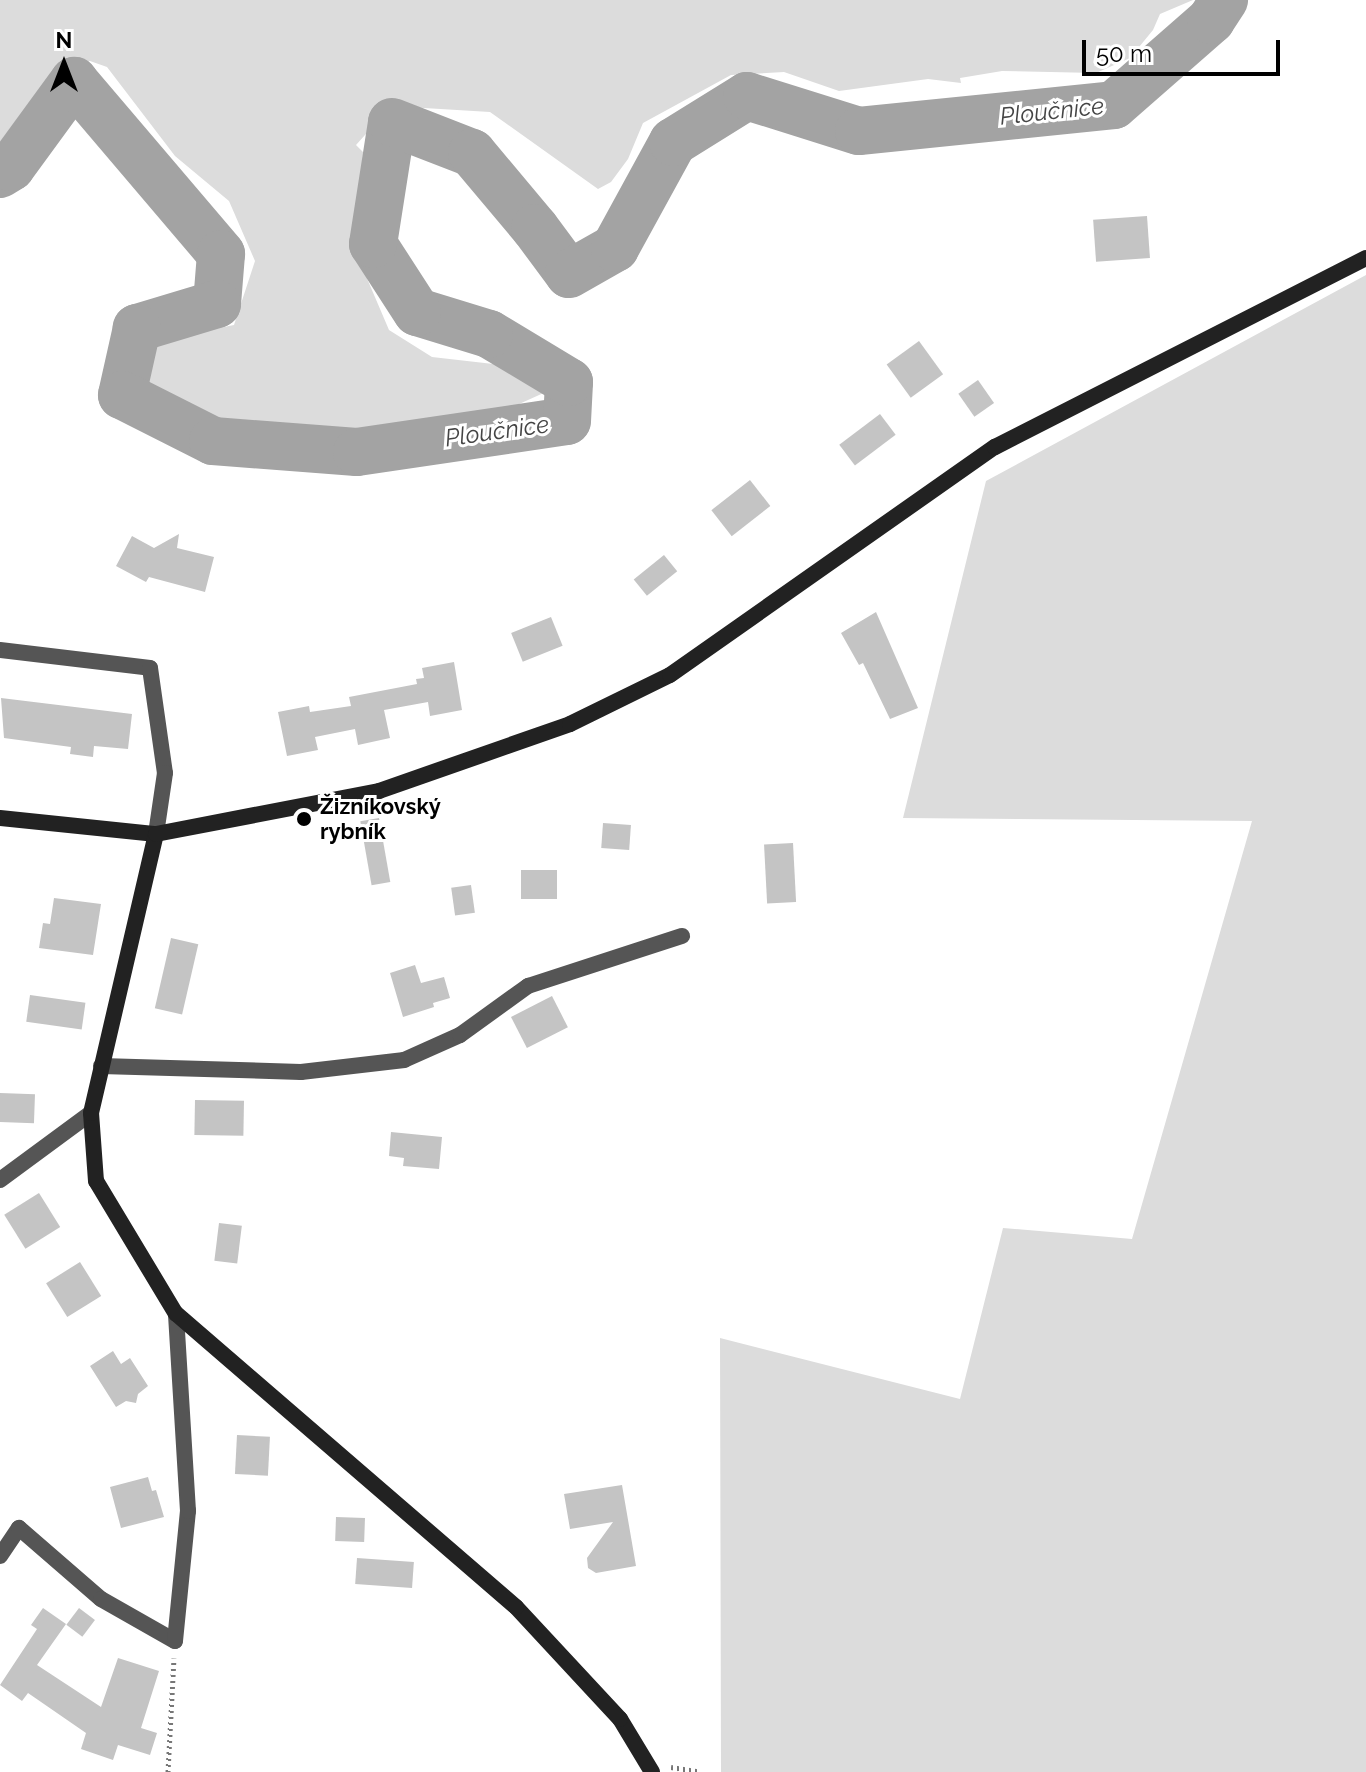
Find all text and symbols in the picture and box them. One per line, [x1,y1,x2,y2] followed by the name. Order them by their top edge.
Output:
[24,24,104,104] north arrow
[1086,24,1284,74] scale bar
[56,27,72,53] text: N
[1096,39,1152,68] text: 50 m
[998,91,1106,131] water label: Ploučnice
[443,409,551,453] water label: Ploučnice
[320,793,441,844] place label: Žizníkovský rybník
[295,810,313,828] marker: Žizníkovský rybník

